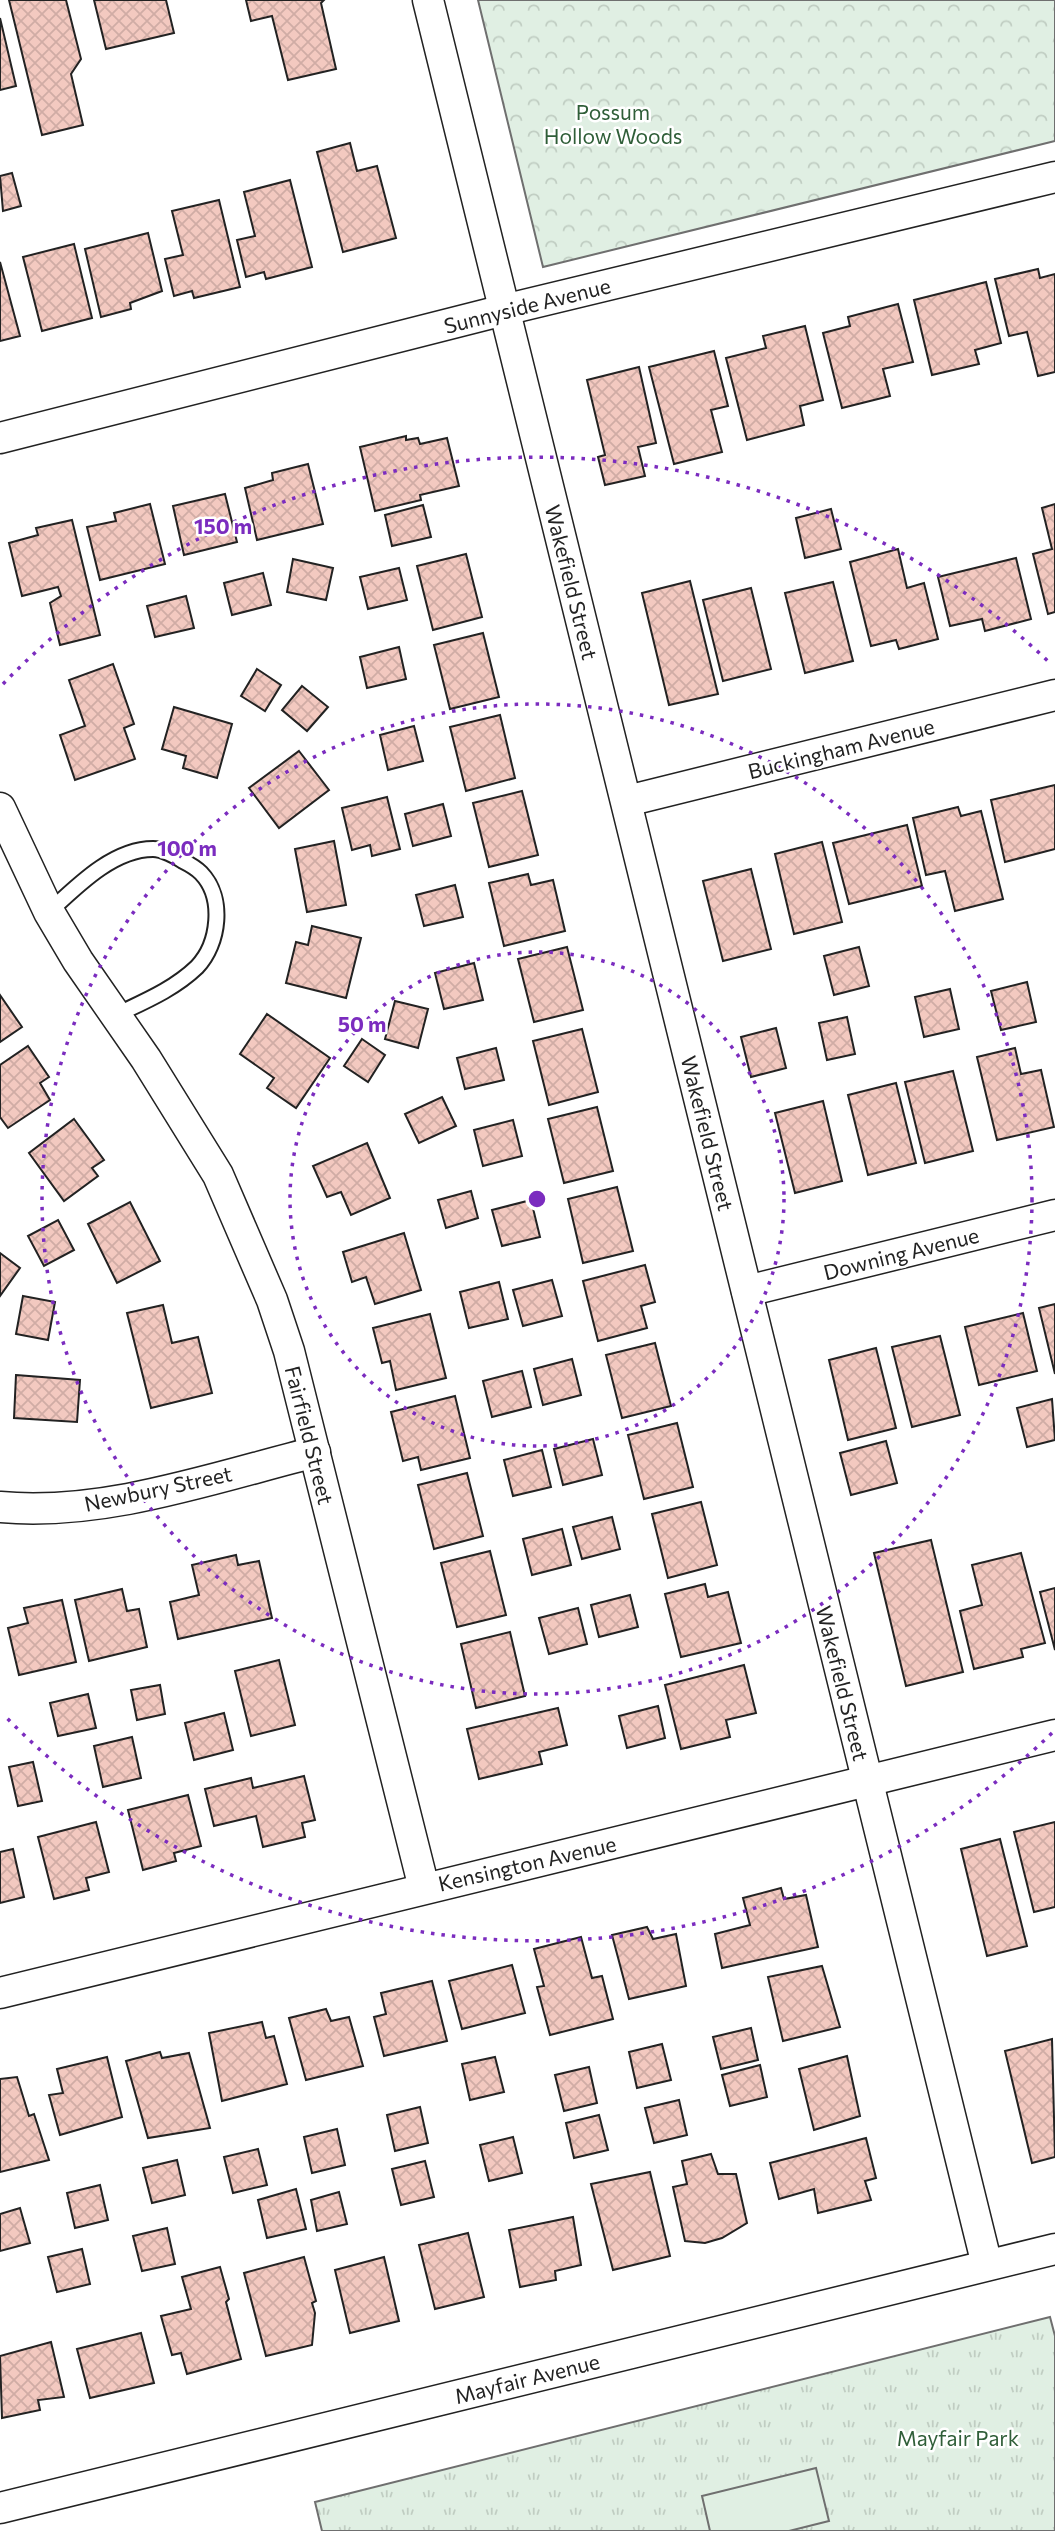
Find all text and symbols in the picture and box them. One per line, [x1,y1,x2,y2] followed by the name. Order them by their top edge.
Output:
[544,99,682,148] park label: Possum Hollow Woods
[441,272,613,338] street label: Sunnyside Avenue
[541,502,603,662] street label: Wakefield Street
[194,513,252,538] text: 150 m
[745,713,937,783] street label: Buckingham Avenue
[157,835,217,860] text: 100 m
[338,1011,386,1036] text: 50 m
[677,1053,739,1213] street label: Wakefield Street
[525,1187,549,1211] centre of rings
[821,1222,981,1284] street label: Downing Avenue
[281,1363,339,1507] street label: Fairfield Street
[82,1460,234,1516] street label: Newbury Street
[812,1603,874,1763] street label: Wakefield Street
[436,1830,618,1896] street label: Kensington Avenue
[452,2348,602,2408] street label: Mayfair Avenue
[897,2425,1019,2450] park label: Mayfair Park

